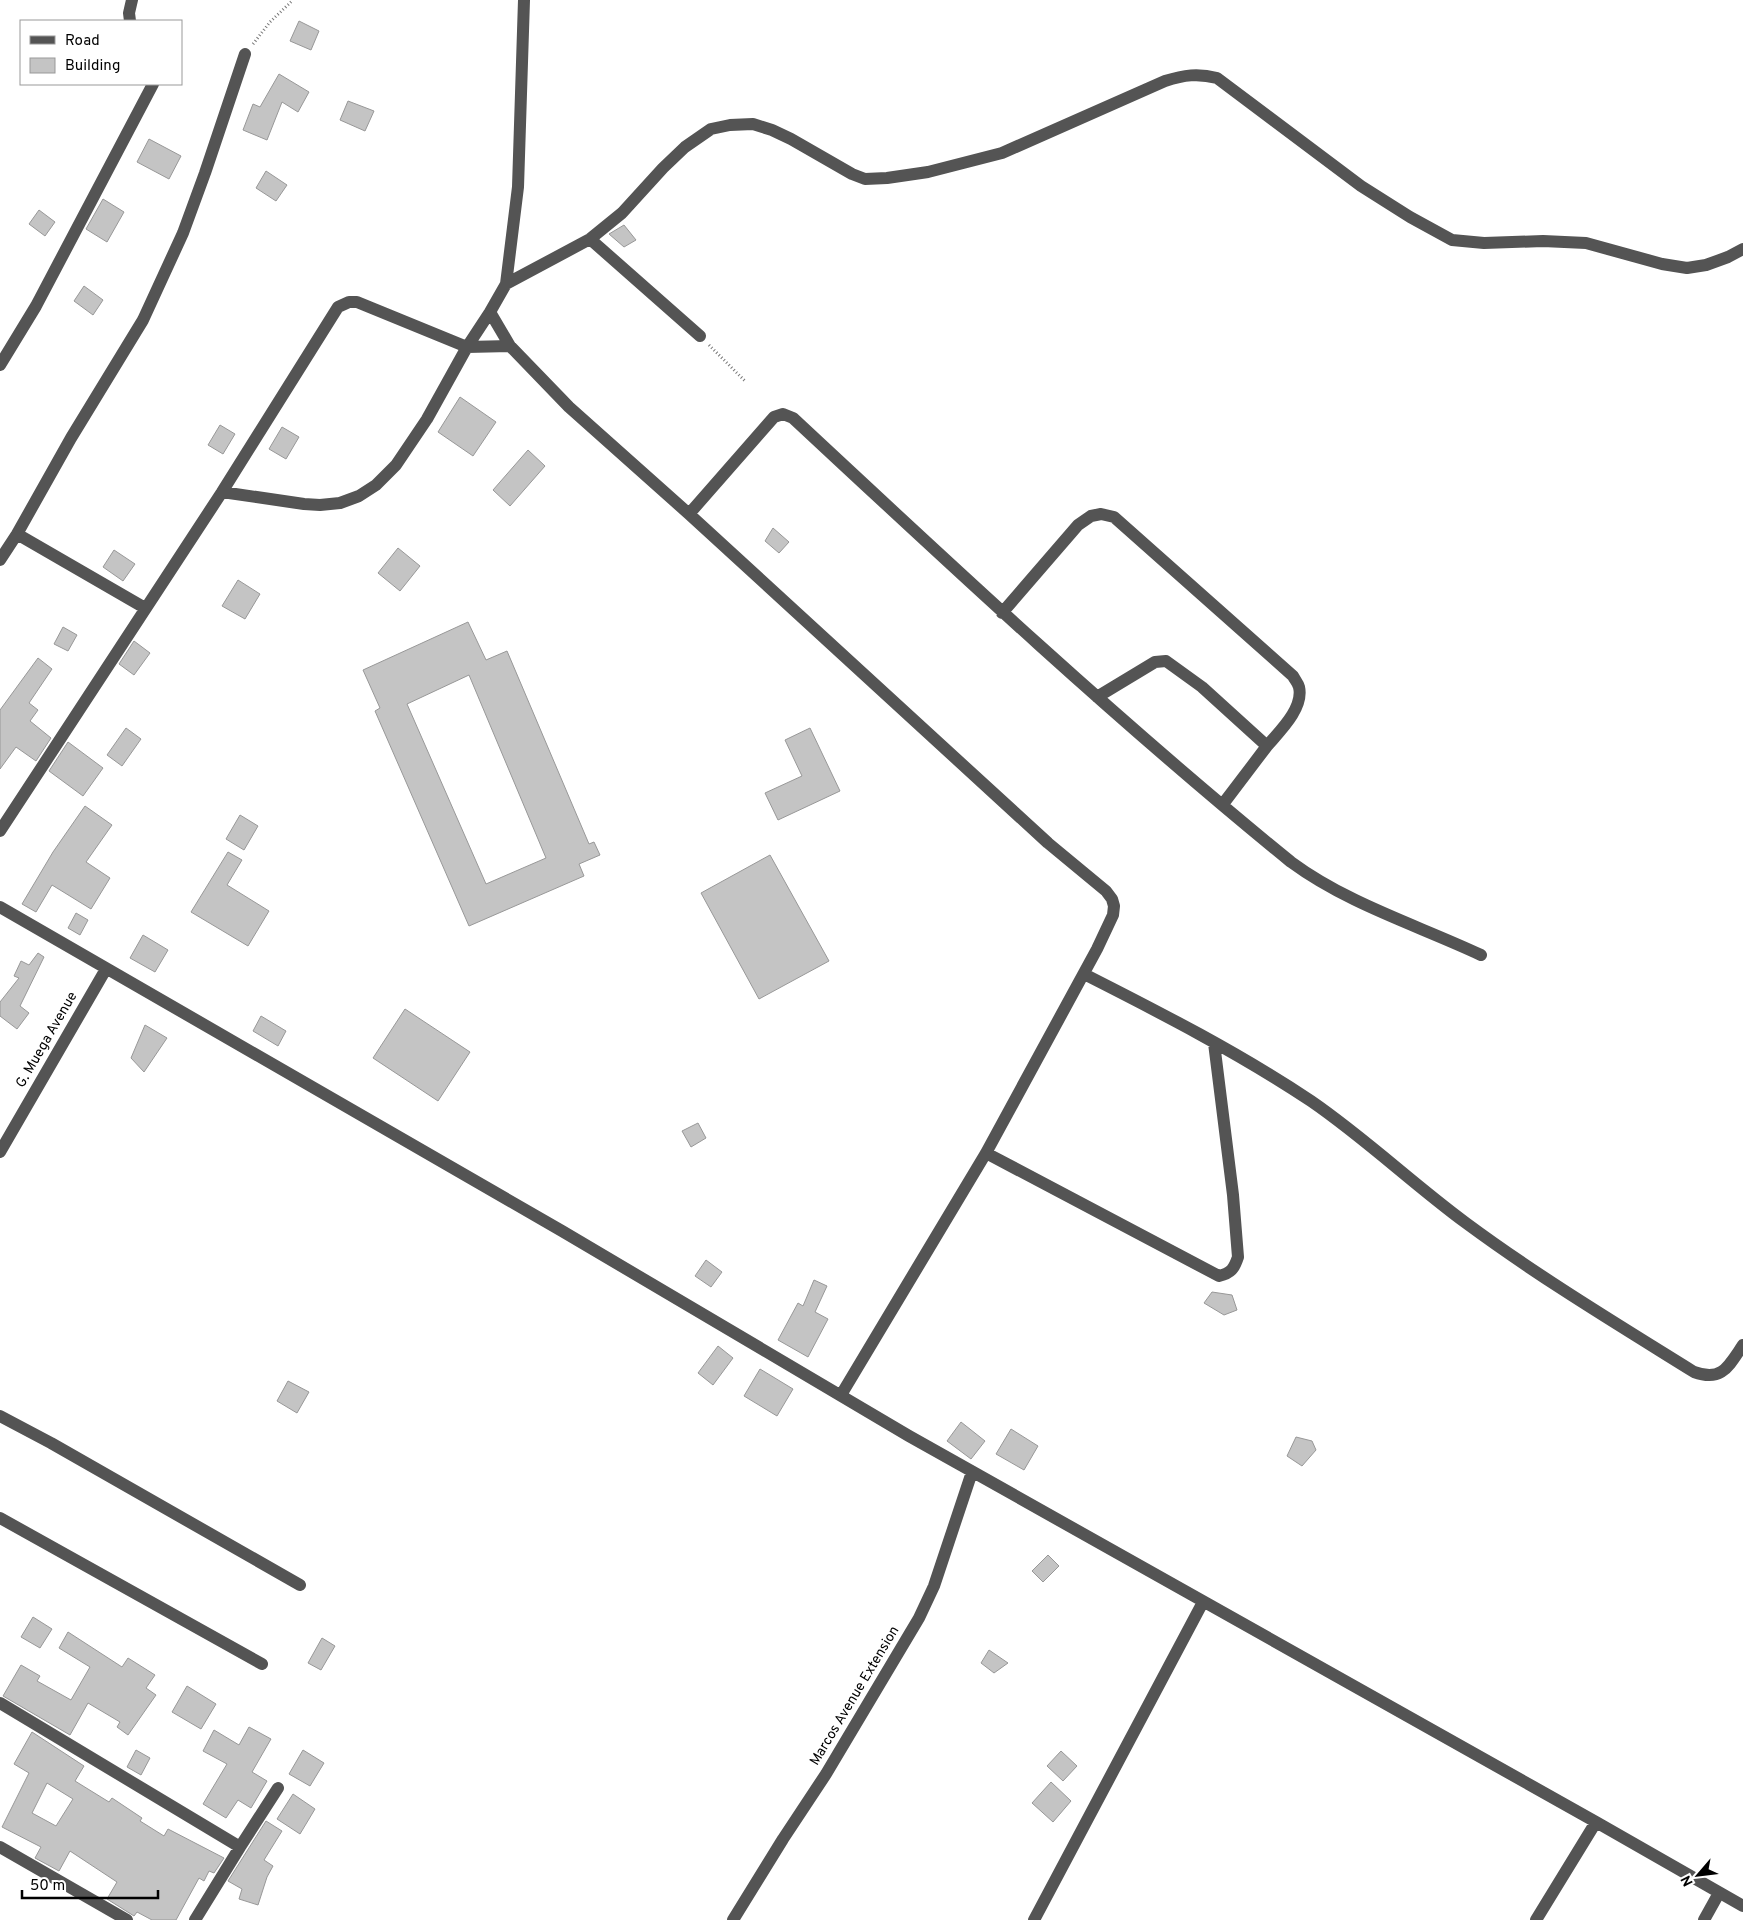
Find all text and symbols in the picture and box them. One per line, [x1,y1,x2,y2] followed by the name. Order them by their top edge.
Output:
[20,20,182,85] legend
[65,32,100,51] text: Road
[65,57,120,76] text: Building
[13,989,81,1091] street label: G. Muega Avenue
[807,1623,903,1769] street label: Marcos Avenue Extension
[1673,1850,1723,1900] north arrow
[22,1868,159,1900] scale bar
[1678,1872,1698,1889] text: N
[30,1877,65,1896] text: 50 m

